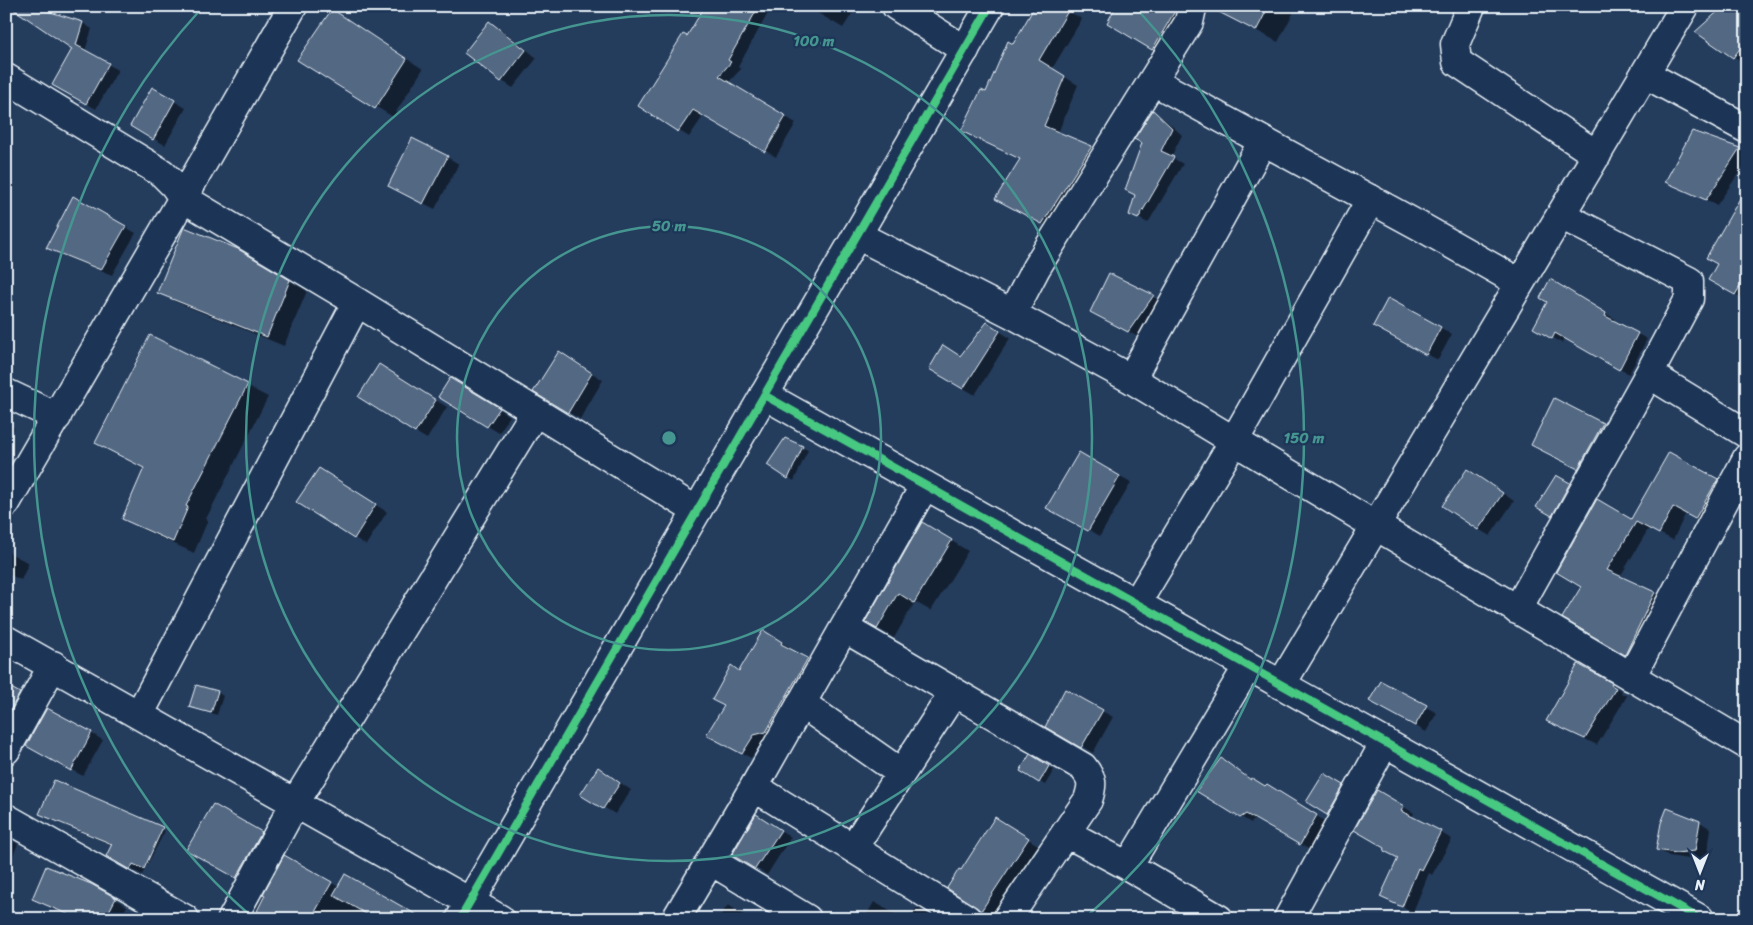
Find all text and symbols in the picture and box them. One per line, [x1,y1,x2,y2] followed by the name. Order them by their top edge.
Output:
[794,28,835,54] text: 100 m
[652,213,687,239] text: 50 m
[1284,425,1325,451] text: 150 m
[660,429,678,447] centre of rings
[1676,848,1726,898] north arrow
[1695,872,1706,897] text: N

